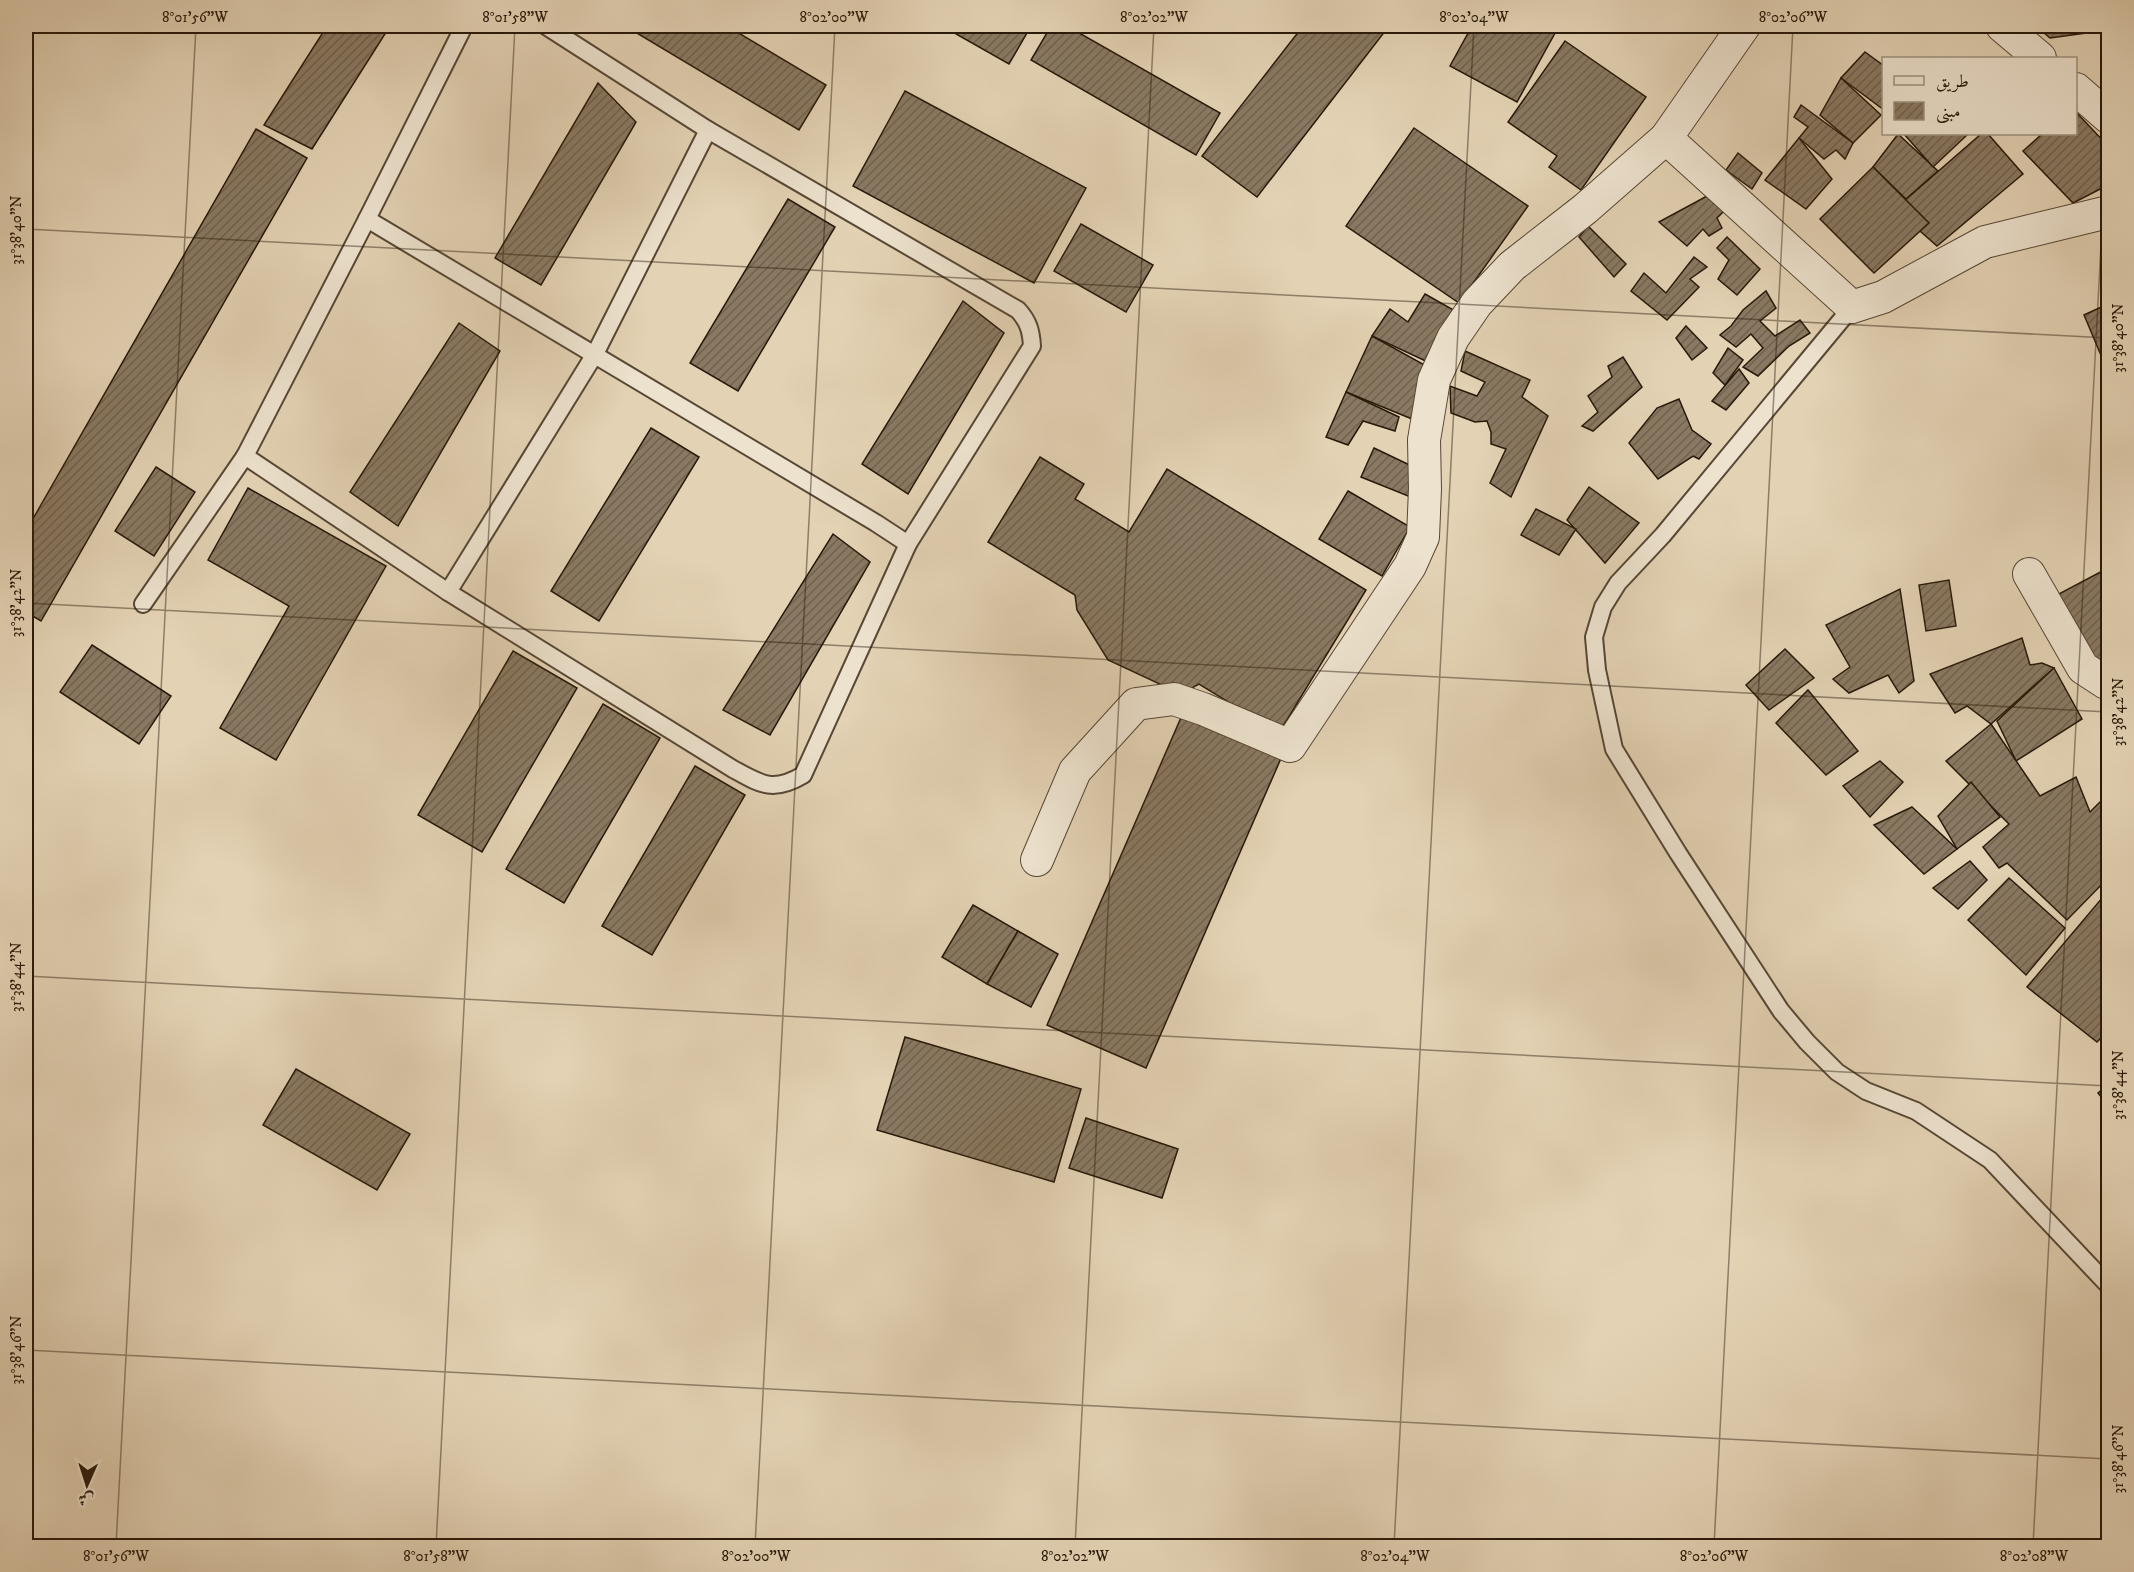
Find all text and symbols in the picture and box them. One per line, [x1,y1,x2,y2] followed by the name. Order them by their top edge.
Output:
[162,8,228,27] text: 8°01'56"W
[482,8,548,27] text: 8°01'58"W
[800,8,869,27] text: 8°02'00"W
[1120,8,1188,27] text: 8°02'02"W
[1439,8,1509,27] text: 8°02'04"W
[1759,8,1828,27] text: 8°02'06"W
[1882,57,2077,135] legend
[1936,71,1969,93] text: طريق
[1936,101,1961,124] text: مبنى
[7,195,26,265] text: 31°38'40"N
[2109,303,2128,373] text: 31°38'40"N
[7,569,26,637] text: 31°38'42"N
[2109,678,2128,746] text: 31°38'42"N
[7,942,26,1012] text: 31°38'44"N
[2109,1050,2128,1120] text: 31°38'44"N
[7,1315,26,1385] text: 31°38'46"N
[2109,1424,2128,1494] text: 31°38'46"N
[57,1455,117,1515] north arrow
[78,1489,95,1509] text: ش
[83,1547,149,1566] text: 8°01'56"W
[403,1547,469,1566] text: 8°01'58"W
[722,1547,791,1566] text: 8°02'00"W
[1041,1547,1109,1566] text: 8°02'02"W
[1360,1547,1430,1566] text: 8°02'04"W
[1680,1547,1749,1566] text: 8°02'06"W
[2000,1547,2068,1566] text: 8°02'08"W

